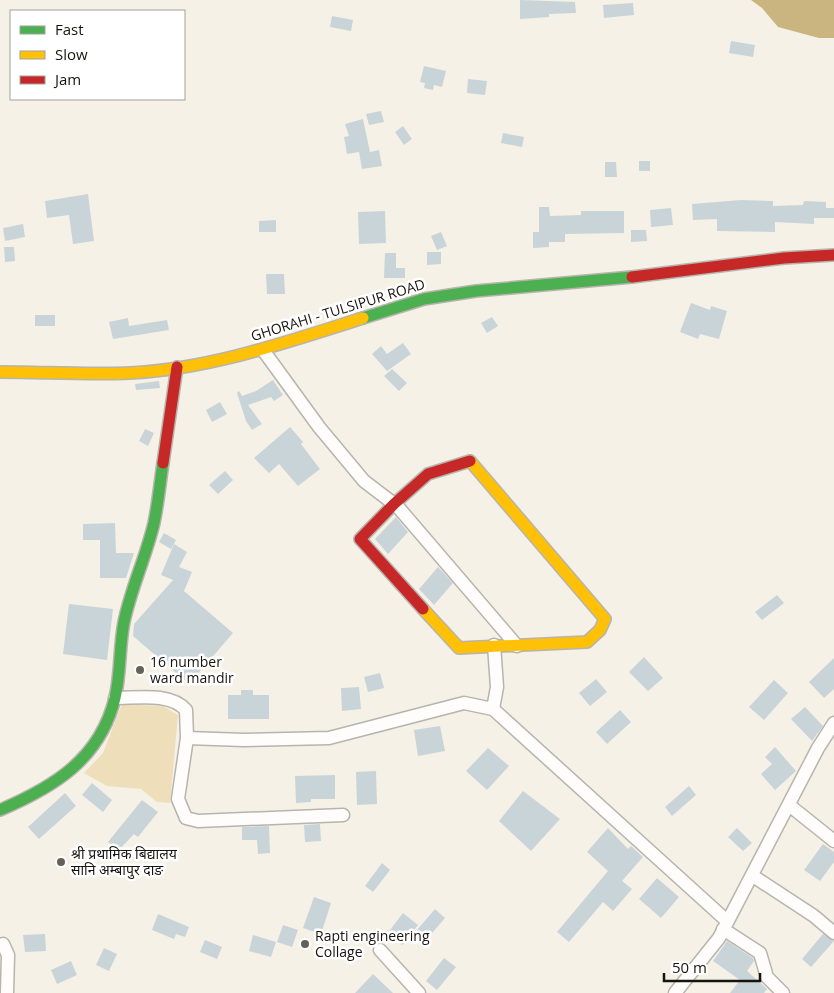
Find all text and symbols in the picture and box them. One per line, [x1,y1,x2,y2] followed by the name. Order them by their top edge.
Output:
[10,10,185,100] legend
[55,19,84,39] text: Fast
[55,44,88,64] text: Slow
[53,69,81,89] text: Jam
[248,274,427,345] street label: GHORAHI - TULSIPUR ROAD
[150,652,234,687] place label: 16 number ward mandir
[134,664,146,676] marker: 16 number ward mandir
[71,844,178,880] place label: श्री प्रथामिक बिद्यालय सानि अम्बापुर दाङ
[55,856,67,868] marker: श्री प्रथामिक बिद्यालय सानि अम्बापुर दाङ
[315,926,430,961] place label: Rapti engineering Collage
[299,938,311,950] marker: Rapti engineering Collage
[664,950,760,982] scale bar
[672,957,707,977] text: 50 m

